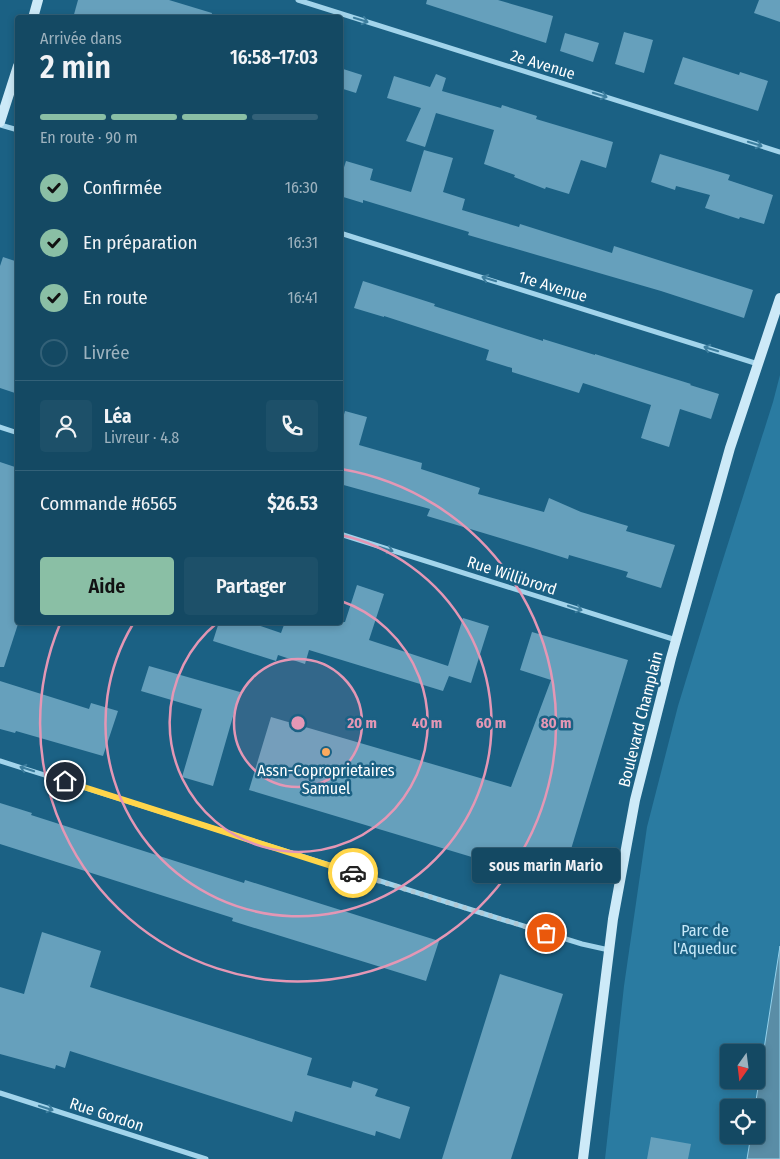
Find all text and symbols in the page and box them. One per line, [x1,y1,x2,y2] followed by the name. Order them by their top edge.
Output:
[353,16,369,25] one-way arrow
[40,29,122,48] text: Arrivée dans
[230,46,318,69] text: 16:58–17:03
[508,46,578,83] street label: 2e Avenue
[40,48,111,86] text: 2 min
[592,91,607,100] one-way arrow
[40,128,137,147] text: En route · 90 m
[747,139,763,149] one-way arrow
[40,174,68,202] icon: check
[83,176,162,199] text: Confirmée
[285,178,318,197] text: 16:30
[40,229,68,257] icon: check
[83,231,197,254] text: En préparation
[287,233,318,252] text: 16:31
[516,267,590,306] street label: 1re Avenue
[482,274,498,284] one-way arrow
[40,284,68,312] icon: check
[83,286,148,309] text: En route
[287,288,318,307] text: 16:41
[83,341,130,364] text: Livrée
[703,344,719,354] one-way arrow
[40,400,92,452] button: person
[266,400,318,452] button: phone
[104,405,131,428] text: Léa
[104,428,179,447] text: Livreur · 4.8
[40,492,177,515] text: Commande #6565
[267,492,318,515] text: $26.53
[378,545,394,554] one-way arrow
[465,552,559,599] street label: Rue Willibrord
[40,557,174,615] button: Aide
[184,557,318,615] button: Partager
[566,604,582,614] one-way arrow
[614,649,667,789] street label: Boulevard Champlain
[289,714,307,732] centre of rings
[346,714,377,732] text: 20 m
[412,714,442,732] text: 40 m
[476,714,506,732] text: 60 m
[541,714,571,732] text: 80 m
[320,746,332,758] marker: Assn-Coproprietaires Samuel
[44,760,86,802] pin
[257,761,395,798] place label: Assn-Coproprietaires Samuel
[20,764,36,774] one-way arrow
[51,767,79,795] icon: home
[328,848,378,898] courier
[472,848,620,883] callout: sous marin Mario
[489,856,603,875] text: sous marin Mario
[339,859,367,887] icon: car
[525,912,567,954] pin
[532,919,560,947] icon: bag
[673,921,737,958] park label: Parc de l'Aqueduc
[720,1044,765,1089] north arrow
[720,1044,765,1144] map controls
[67,1094,146,1135] street label: Rue Gordon
[720,1099,765,1144] button: locate
[38,1103,54,1113] one-way arrow

